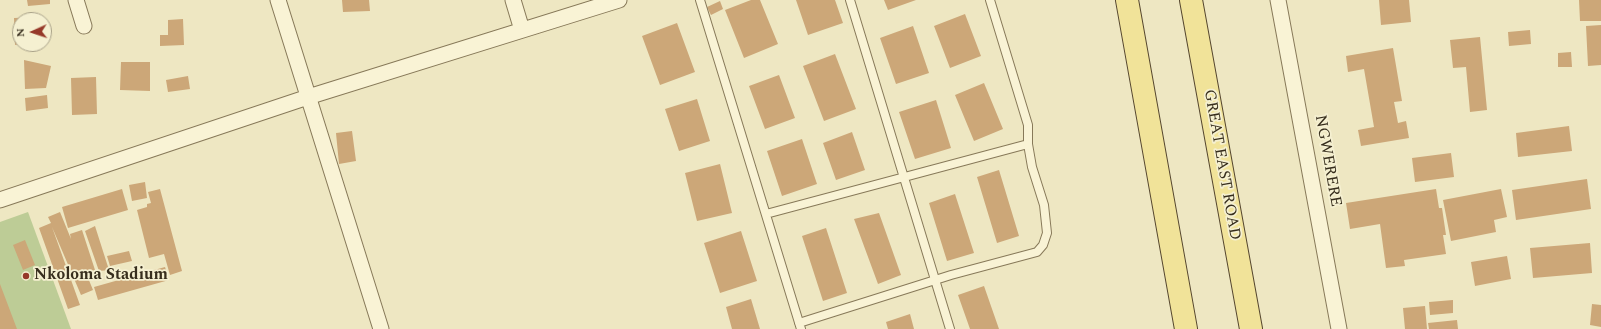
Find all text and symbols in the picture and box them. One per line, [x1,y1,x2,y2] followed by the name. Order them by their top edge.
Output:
[12,12,52,52] north arrow
[12,28,29,38] text: N
[1198,88,1244,242] street label: GREAT EAST ROAD
[1309,114,1345,208] street label: NGWERERE
[34,266,168,286] place label: Nkoloma Stadium
[21,271,31,281] marker: Nkoloma Stadium

